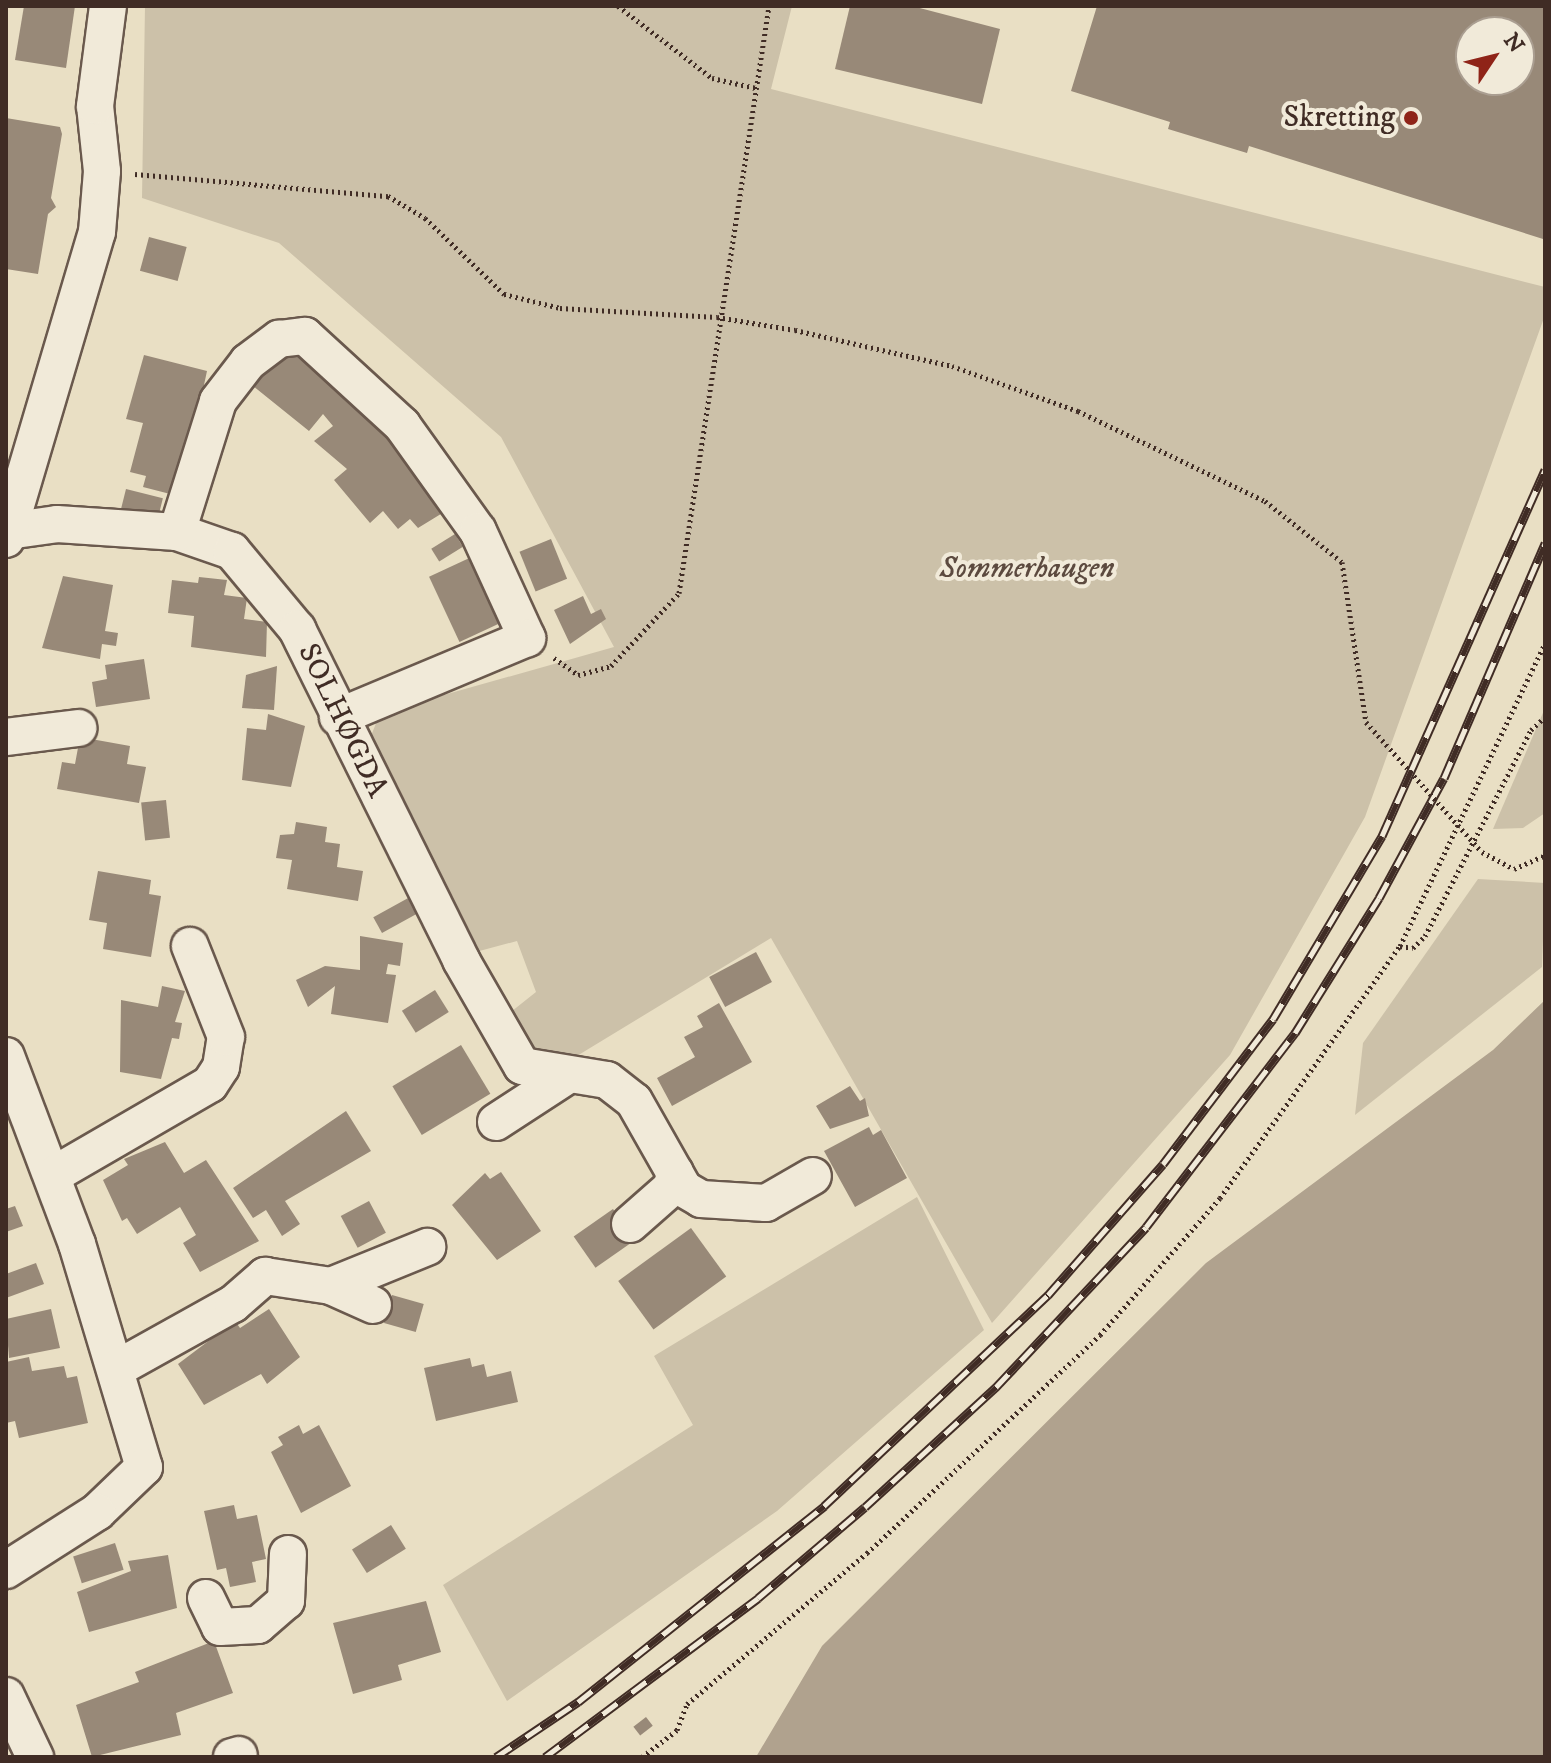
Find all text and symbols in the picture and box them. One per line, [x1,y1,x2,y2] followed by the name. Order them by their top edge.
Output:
[1455,16,1535,96] north arrow
[1497,28,1530,58] text: N
[1284,100,1395,136] place label: Skretting
[1402,109,1420,127] marker: Skretting
[940,551,1114,587] park label: Sommerhaugen
[289,638,395,804] street label: SOLHØGDA

